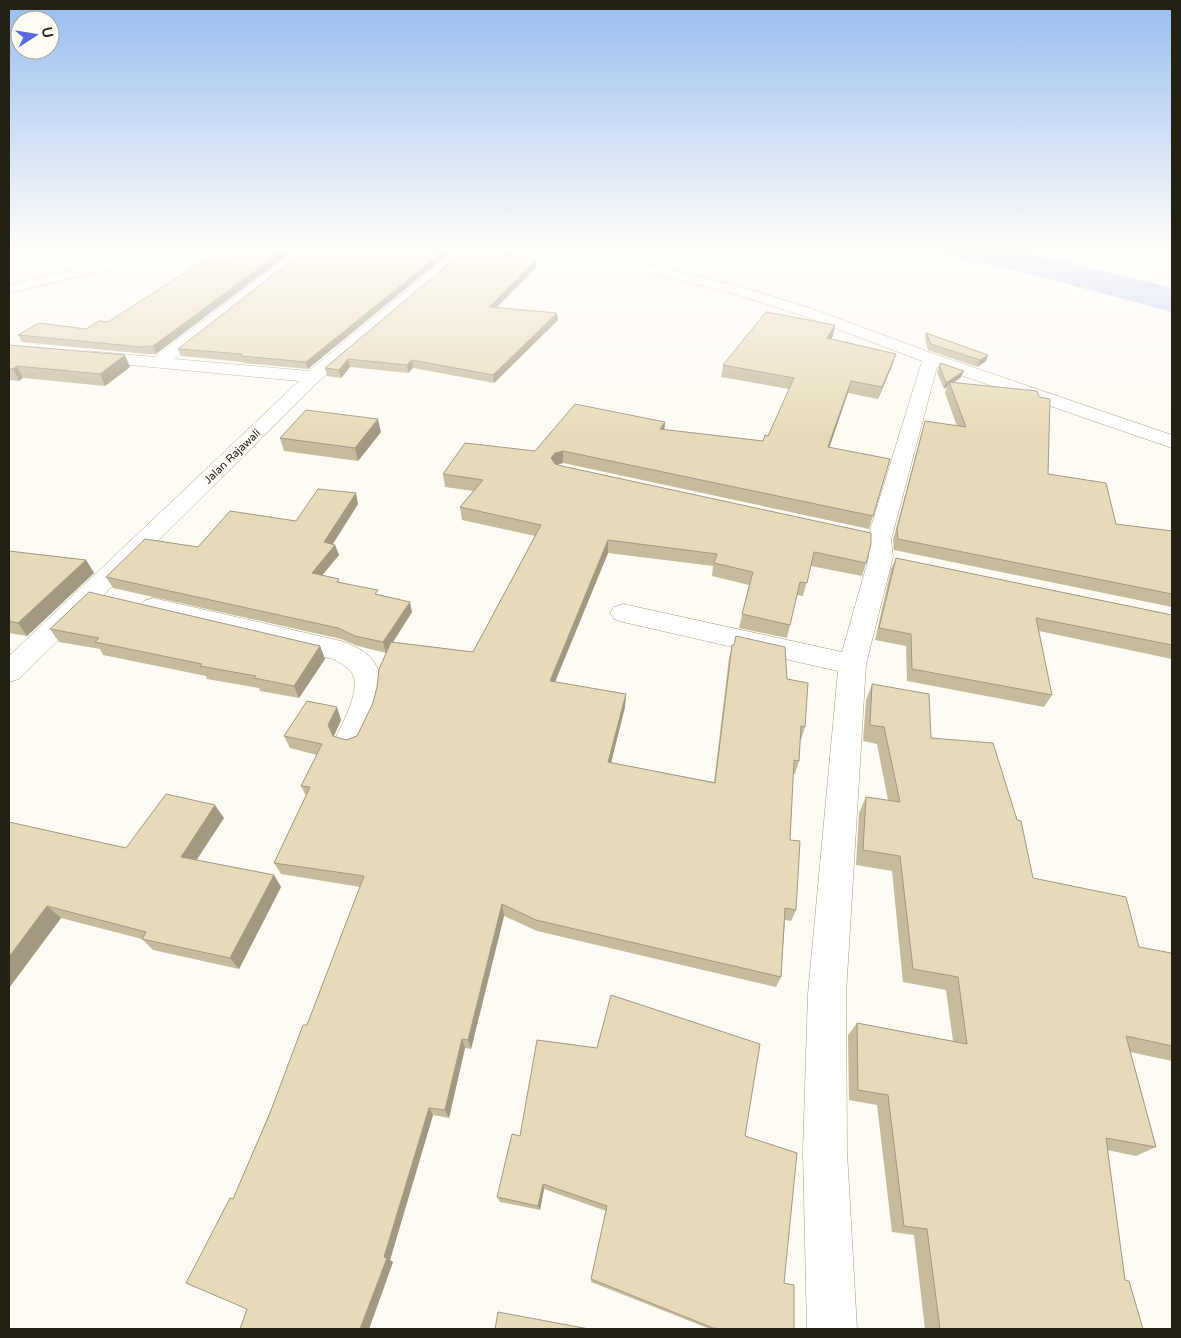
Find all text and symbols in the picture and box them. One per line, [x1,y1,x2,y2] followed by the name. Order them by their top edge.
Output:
[10,10,60,60] north arrow
[38,25,57,39] text: U
[202,426,263,486] street label: Jalan Rajawali

